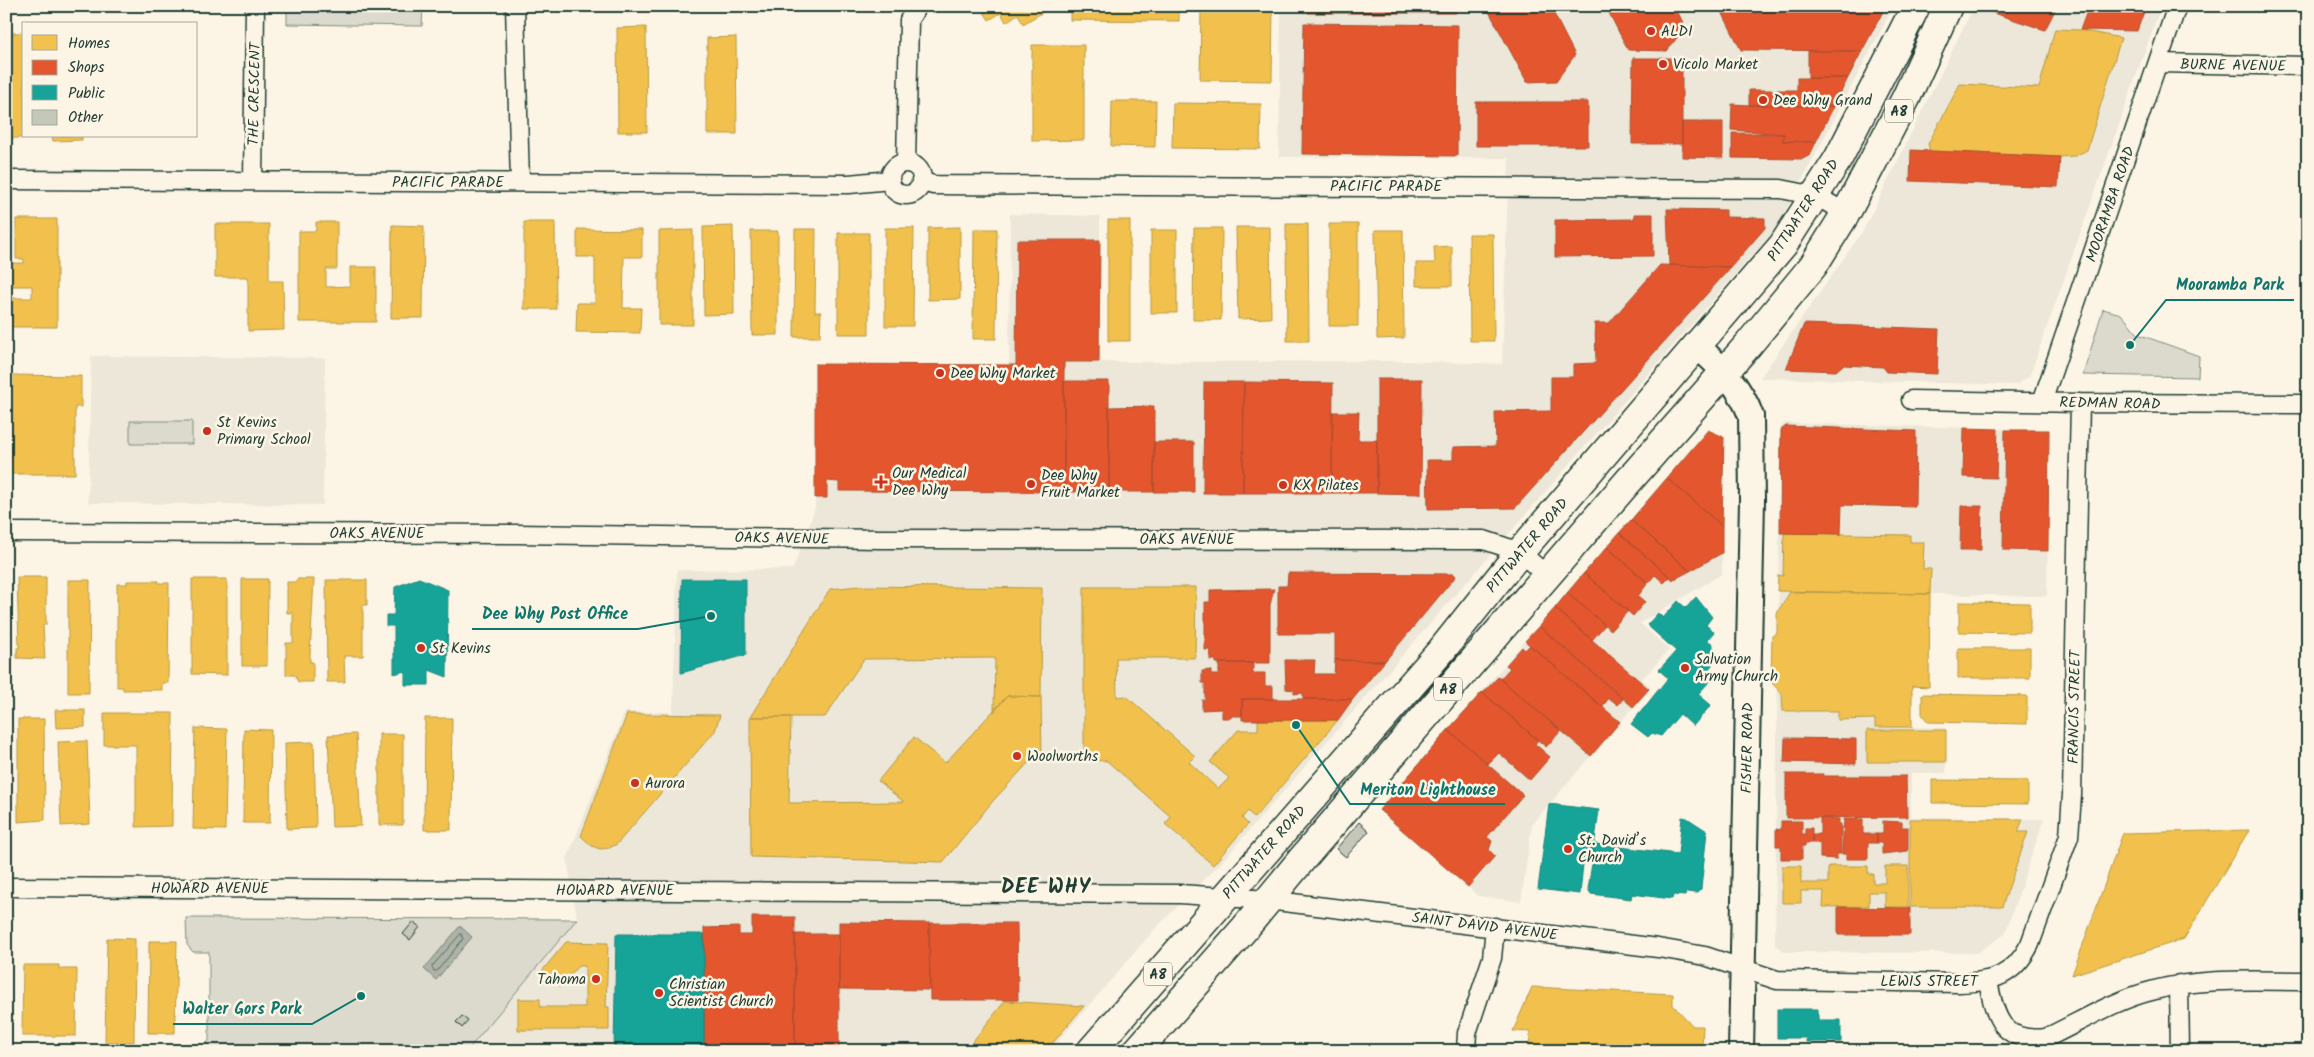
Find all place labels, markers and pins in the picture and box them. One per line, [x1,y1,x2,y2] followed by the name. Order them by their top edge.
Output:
[1661,20,1693,44] place label: ALDI
[1645,25,1657,37] marker: ALDI
[1673,53,1758,77] place label: Vicolo Market
[1657,58,1669,70] marker: Vicolo Market
[1773,89,1872,113] place label: Dee Why Grand
[1757,94,1769,106] marker: Dee Why Grand
[2166,269,2294,300] callout: Mooramba Park
[950,362,1056,386] place label: Dee Why Market
[934,367,946,379] marker: Dee Why Market
[217,411,311,452] place label: St Kevins Primary School
[201,425,213,437] marker: St Kevins Primary School
[892,462,967,503] place label: Our Medical Dee Why
[1041,464,1120,505] place label: Dee Why Fruit Market
[1293,474,1359,498] place label: KX Pilates
[874,475,888,489] marker: Our Medical Dee Why
[1025,478,1037,490] marker: Dee Why Fruit Market
[1277,479,1289,491] marker: KX Pilates
[472,598,638,629] callout: Dee Why Post Office
[431,637,491,661] place label: St Kevins
[415,642,427,654] marker: St Kevins
[1695,648,1778,689] place label: Salvation Army Church
[1679,662,1691,674] marker: Salvation Army Church
[1027,745,1099,769] place label: Woolworths
[1011,750,1023,762] marker: Woolworths
[645,772,685,796] place label: Aurora
[1350,773,1505,804] callout: Meriton Lighthouse
[629,777,641,789] marker: Aurora
[1578,829,1647,870] place label: St. David’s Church
[1562,843,1574,855] marker: St. David’s Church
[537,968,586,992] place label: Tahoma
[590,973,602,985] marker: Tahoma
[669,973,773,1014] place label: Christian Scientist Church
[653,987,665,999] marker: Christian Scientist Church
[173,993,312,1024] callout: Walter Gors Park

